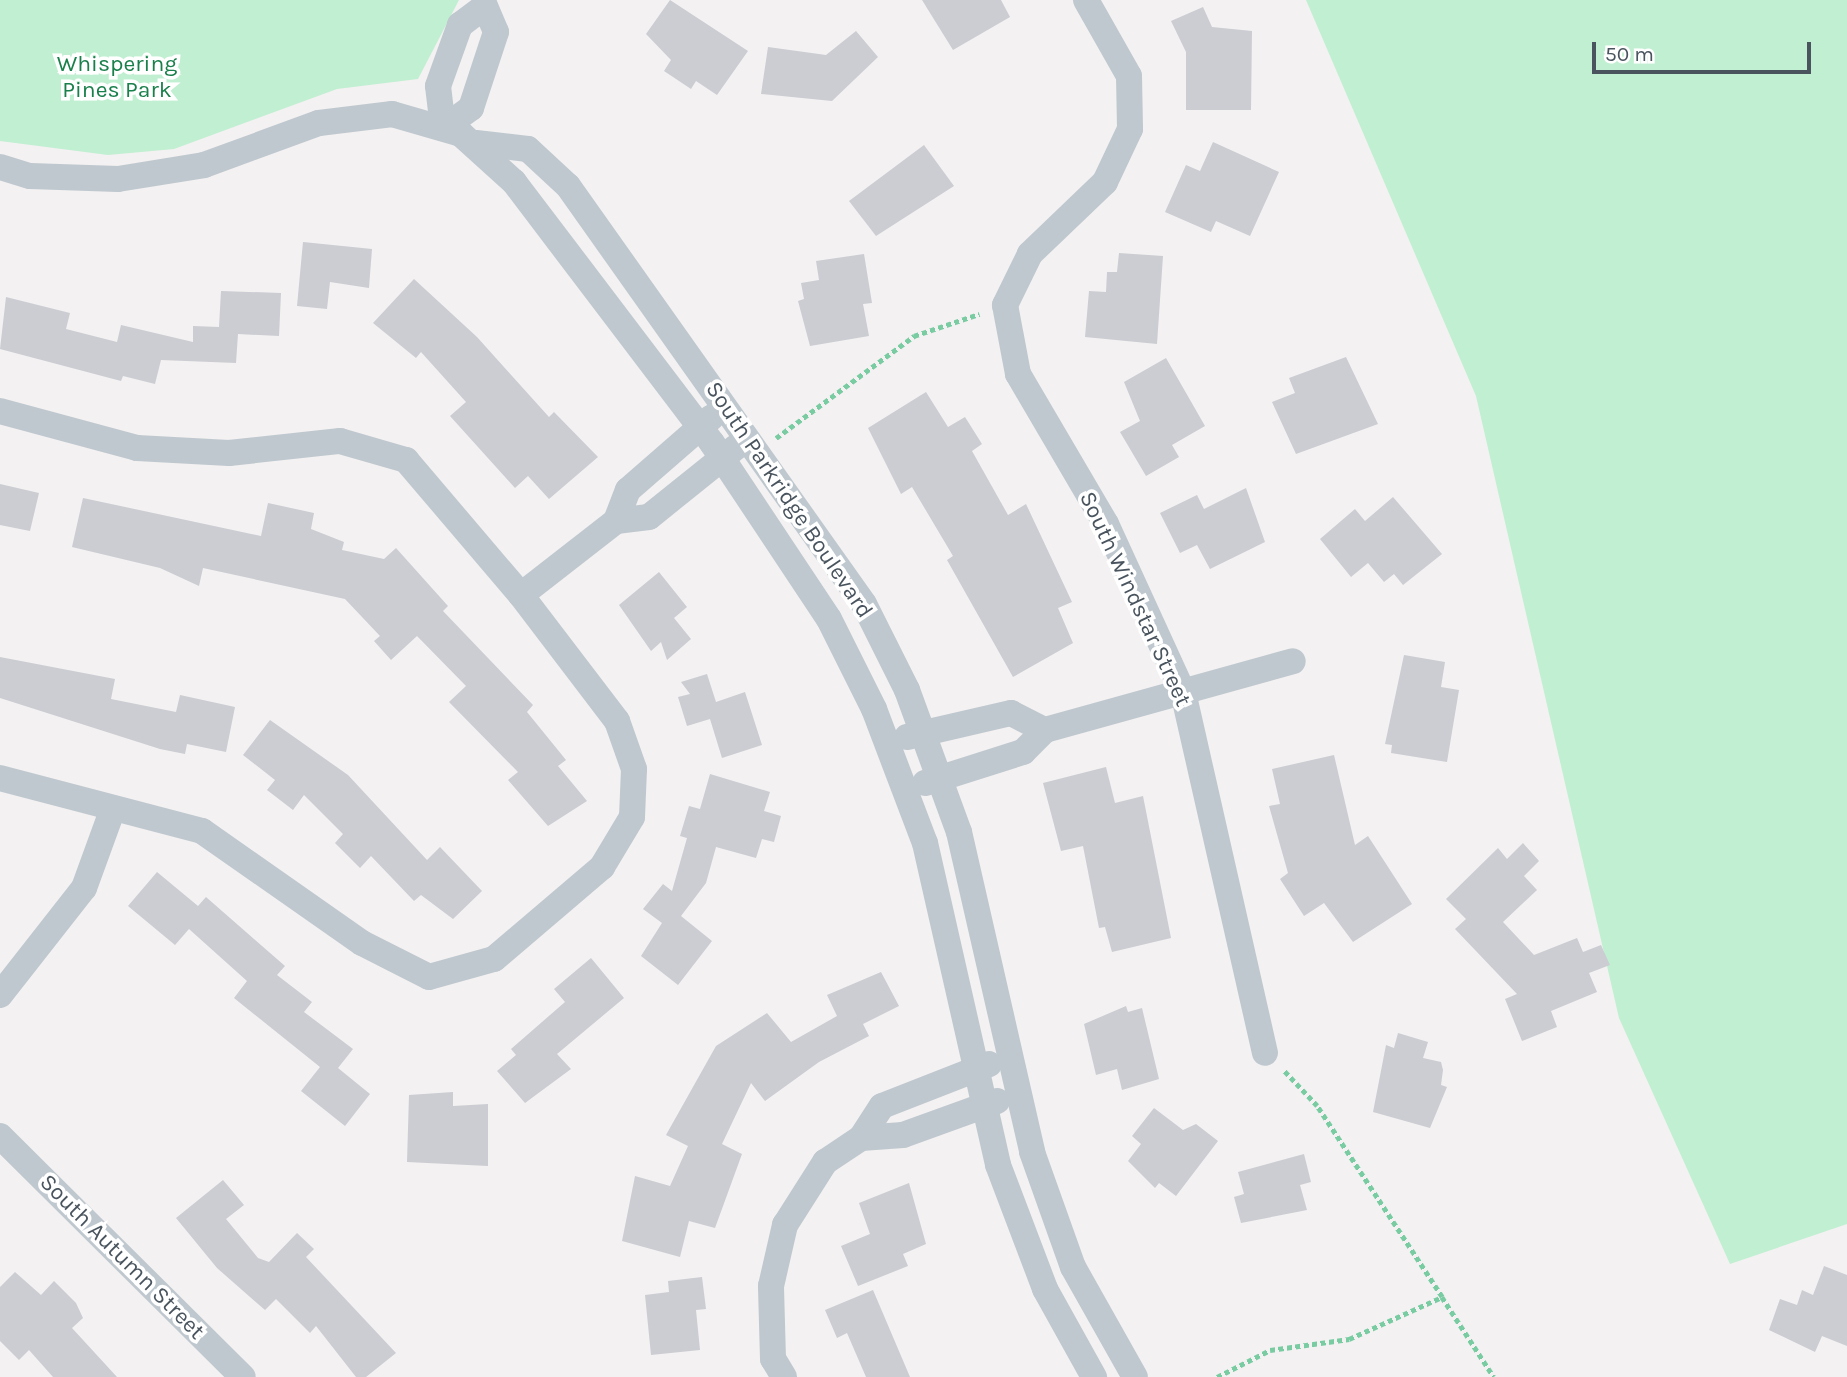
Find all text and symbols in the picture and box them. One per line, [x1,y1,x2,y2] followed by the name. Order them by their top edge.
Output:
[1595,28,1814,72] scale bar
[1605,42,1654,66] text: 50 m
[57,50,177,104] park label: Whispering Pines Park
[699,377,879,623] street label: South Parkridge Boulevard
[1073,487,1197,711] street label: South Windstar Street
[34,1169,210,1345] street label: South Autumn Street

